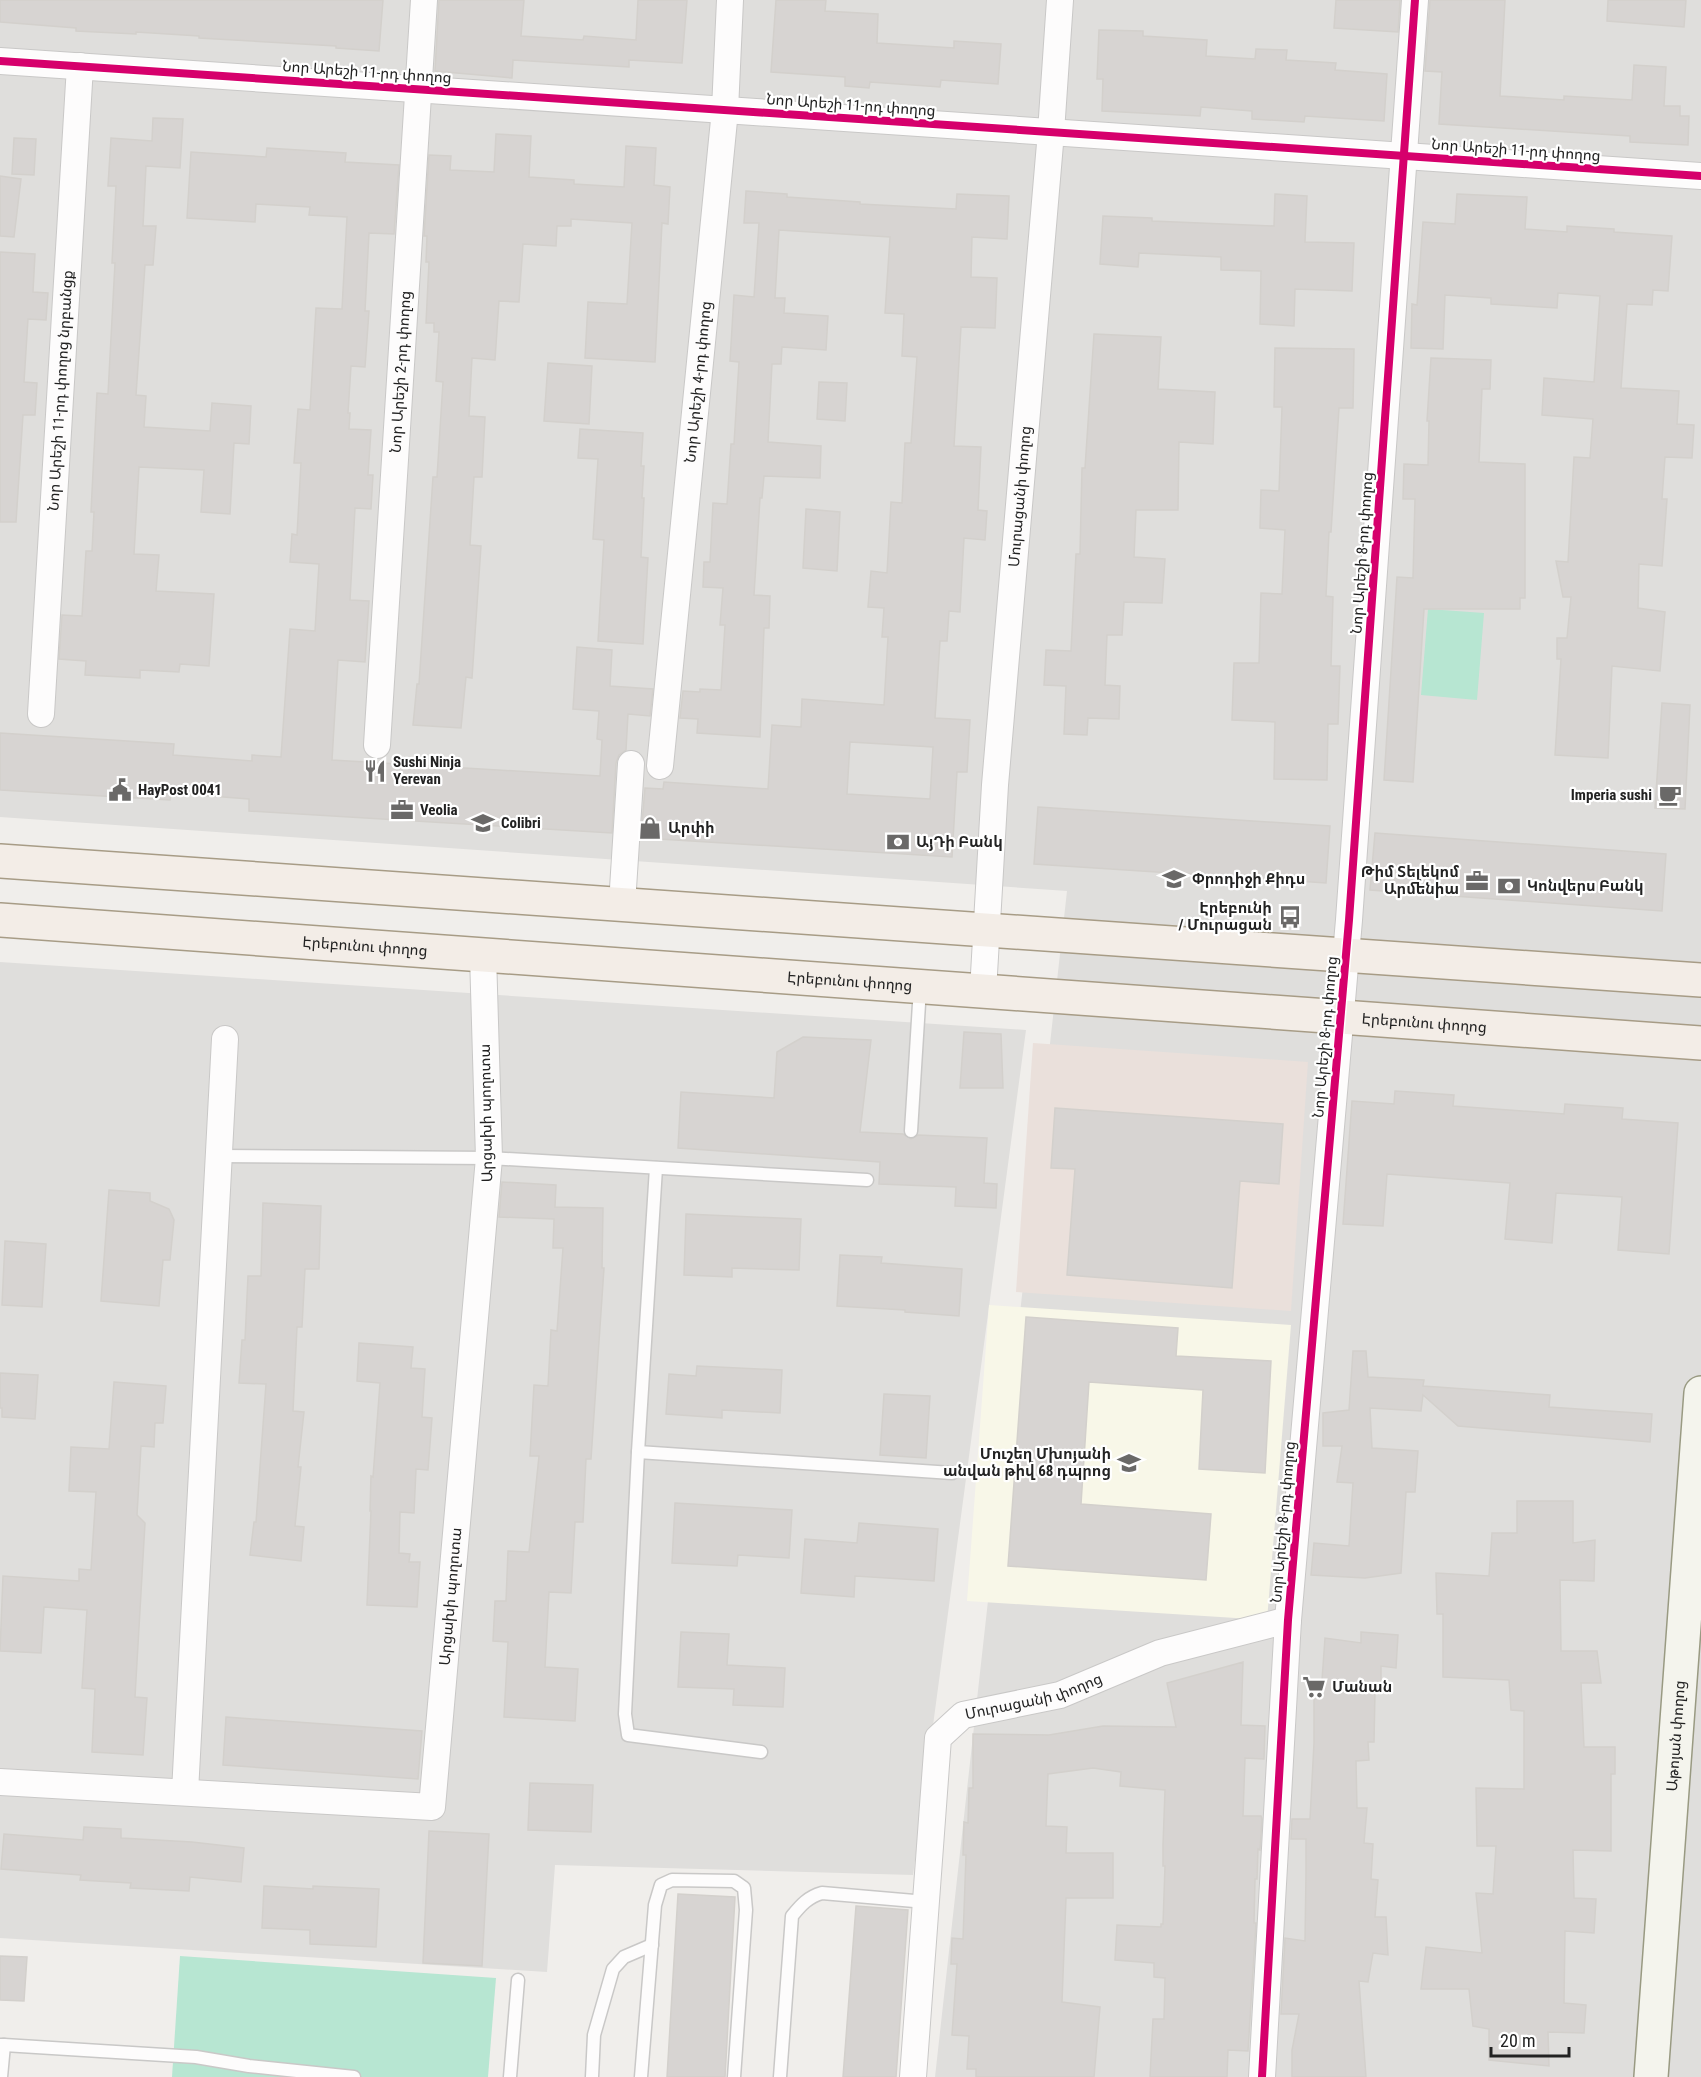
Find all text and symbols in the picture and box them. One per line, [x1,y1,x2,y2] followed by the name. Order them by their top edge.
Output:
[282,57,452,87] street label: Նոր Արեշի 11-րդ փողոց
[766,90,936,120] street label: Նոր Արեշի 11-րդ փողոց
[1431,135,1601,165] street label: Նոր Արեշի 11-րդ փողոց
[44,270,77,511] street label: Նոր Արեշի 11-րդ փողոց նրբանցք
[386,290,415,453] street label: Նոր Արեշի 2-րդ փողոց
[681,300,715,464] street label: Նոր Արեշի 4-րդ փողոց
[1005,425,1035,568] street label: Մուրացանի փողոց
[1347,471,1377,635] street label: Նոր Արեշի 8-րդ փողոց
[393,753,461,788] place label: Sushi Ninja Yerevan
[362,758,388,784] restaurant icon: Sushi Ninja Yerevan
[107,777,133,803] public building icon: HayPost 0041
[138,781,222,799] place label: HayPost 0041
[1657,782,1683,808] cafe icon: Imperia sushi
[1571,786,1652,804] place label: Imperia sushi
[389,797,415,823] office icon: Veolia
[420,801,458,819] place label: Veolia
[470,810,496,836] school or university icon: Colibri
[501,814,541,832] place label: Colibri
[637,815,663,841] shop icon: Արփի
[668,819,715,837] place label: Արփի
[885,829,911,855] bank icon: ԱյԴի Բանկ
[916,833,1003,851] place label: ԱյԴի Բանկ
[1361,863,1459,898] place label: Թիմ Տելեկոմ Արմենիա
[1161,866,1187,892] school or university icon: Փրոդիջի Քիդս
[1464,868,1490,894] office icon: Թիմ Տելեկոմ Արմենիա
[1192,870,1305,888] place label: Փրոդիջի Քիդս
[1496,873,1522,899] bank icon: Կոնվերս Բանկ
[1527,877,1644,895] place label: Կոնվերս Բանկ
[1179,899,1272,934] place label: Էրեբունի / Մուրացան
[1277,904,1303,930] bus stop icon: Էրեբունի / Մուրացան
[302,933,428,960] street label: Էրեբունու փողոց
[1309,955,1341,1119] street label: Նոր Արեշի 8-րդ փողոց
[787,968,913,995] street label: Էրեբունու փողոց
[1361,1009,1488,1036] street label: Էրեբունու փողոց
[476,1044,496,1182] street label: Արցախի պողոտա
[1267,1440,1299,1604] street label: Նոր Արեշի 8-րդ փողոց
[943,1445,1111,1480] place label: Մուշեղ Մխոյանի անվան թիվ 68 դպրոց
[1116,1450,1142,1476] school or university icon: Մուշեղ Մխոյանի անվան թիվ 68 դպրոց
[435,1527,466,1666] street label: Արցախի պողոտա
[963,1669,1105,1723] street label: Մուրացանի փողոց
[1301,1674,1327,1700] supermarket icon: Մանան
[1332,1678,1392,1696] place label: Մանան
[1663,1680,1689,1792] street label: Աթոյան փողոց
[1491,2020,1569,2058] scale bar
[1500,2030,1535,2051] text: 20 m

